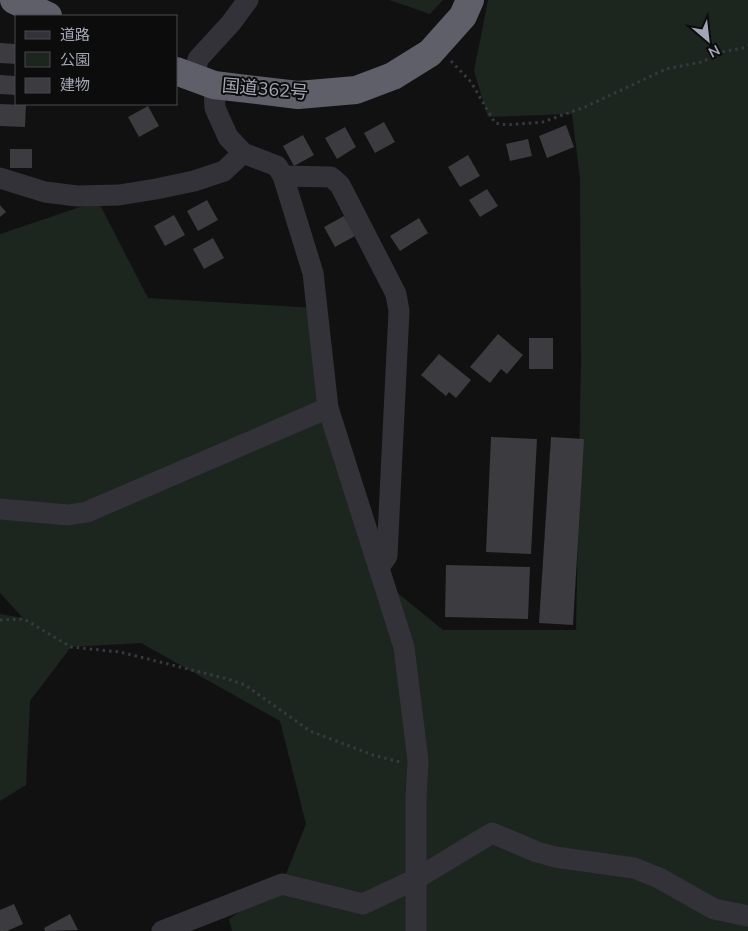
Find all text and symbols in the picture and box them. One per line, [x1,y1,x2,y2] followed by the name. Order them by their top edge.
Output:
[15,15,178,105] legend
[683,15,733,65] north arrow
[60,25,90,45] text: 道路
[705,40,723,62] text: N
[60,50,90,70] text: 公園
[221,73,309,105] street label: 国道362号
[60,75,90,95] text: 建物

